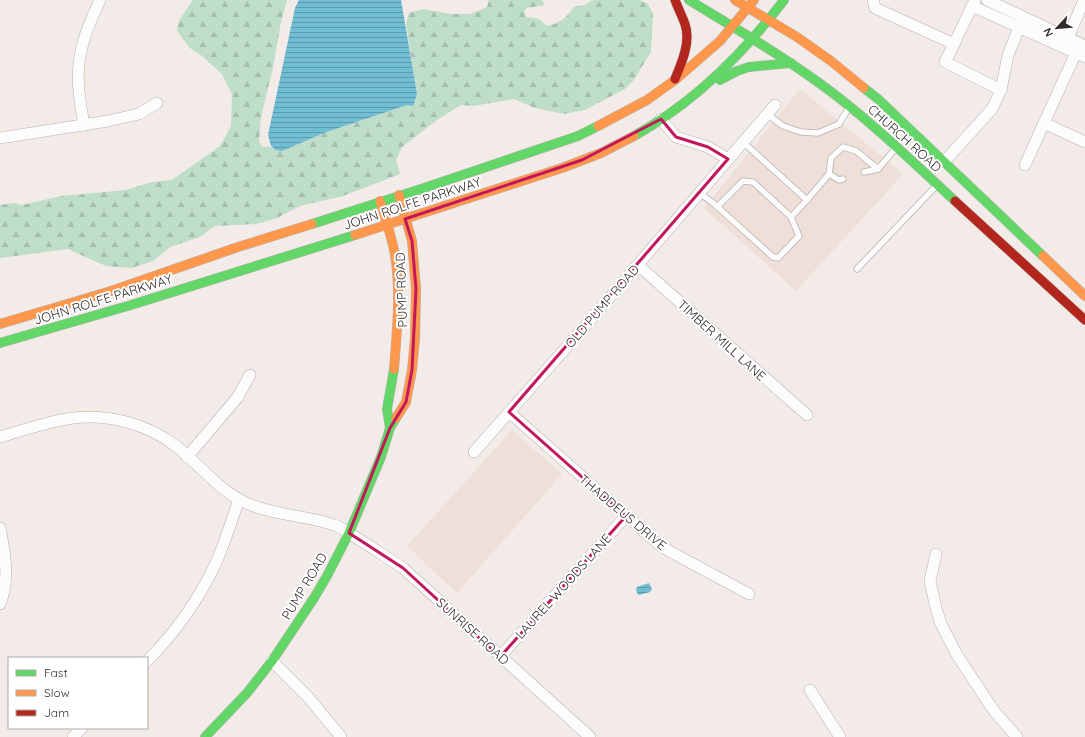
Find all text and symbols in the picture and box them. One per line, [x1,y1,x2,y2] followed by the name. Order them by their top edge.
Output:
[1037,8,1077,48] north arrow
[1040,26,1056,39] text: N
[865,101,945,175] street label: CHURCH ROAD
[341,173,484,233] street label: JOHN ROLFE PARKWAY
[392,252,410,328] street label: PUMP ROAD
[561,261,643,351] street label: OLD PUMP ROAD
[32,270,175,328] street label: JOHN ROLFE PARKWAY
[674,296,770,384] street label: TIMBER MILL LANE
[576,471,670,553] street label: THADDEUS DRIVE
[512,530,614,642] street label: LAUREL WOODS LANE
[278,550,330,622] street label: PUMP ROAD
[433,594,513,668] street label: SUNRISE ROAD
[8,657,148,729] legend
[44,665,68,680] text: Fast
[44,685,70,700] text: Slow
[44,705,69,720] text: Jam

